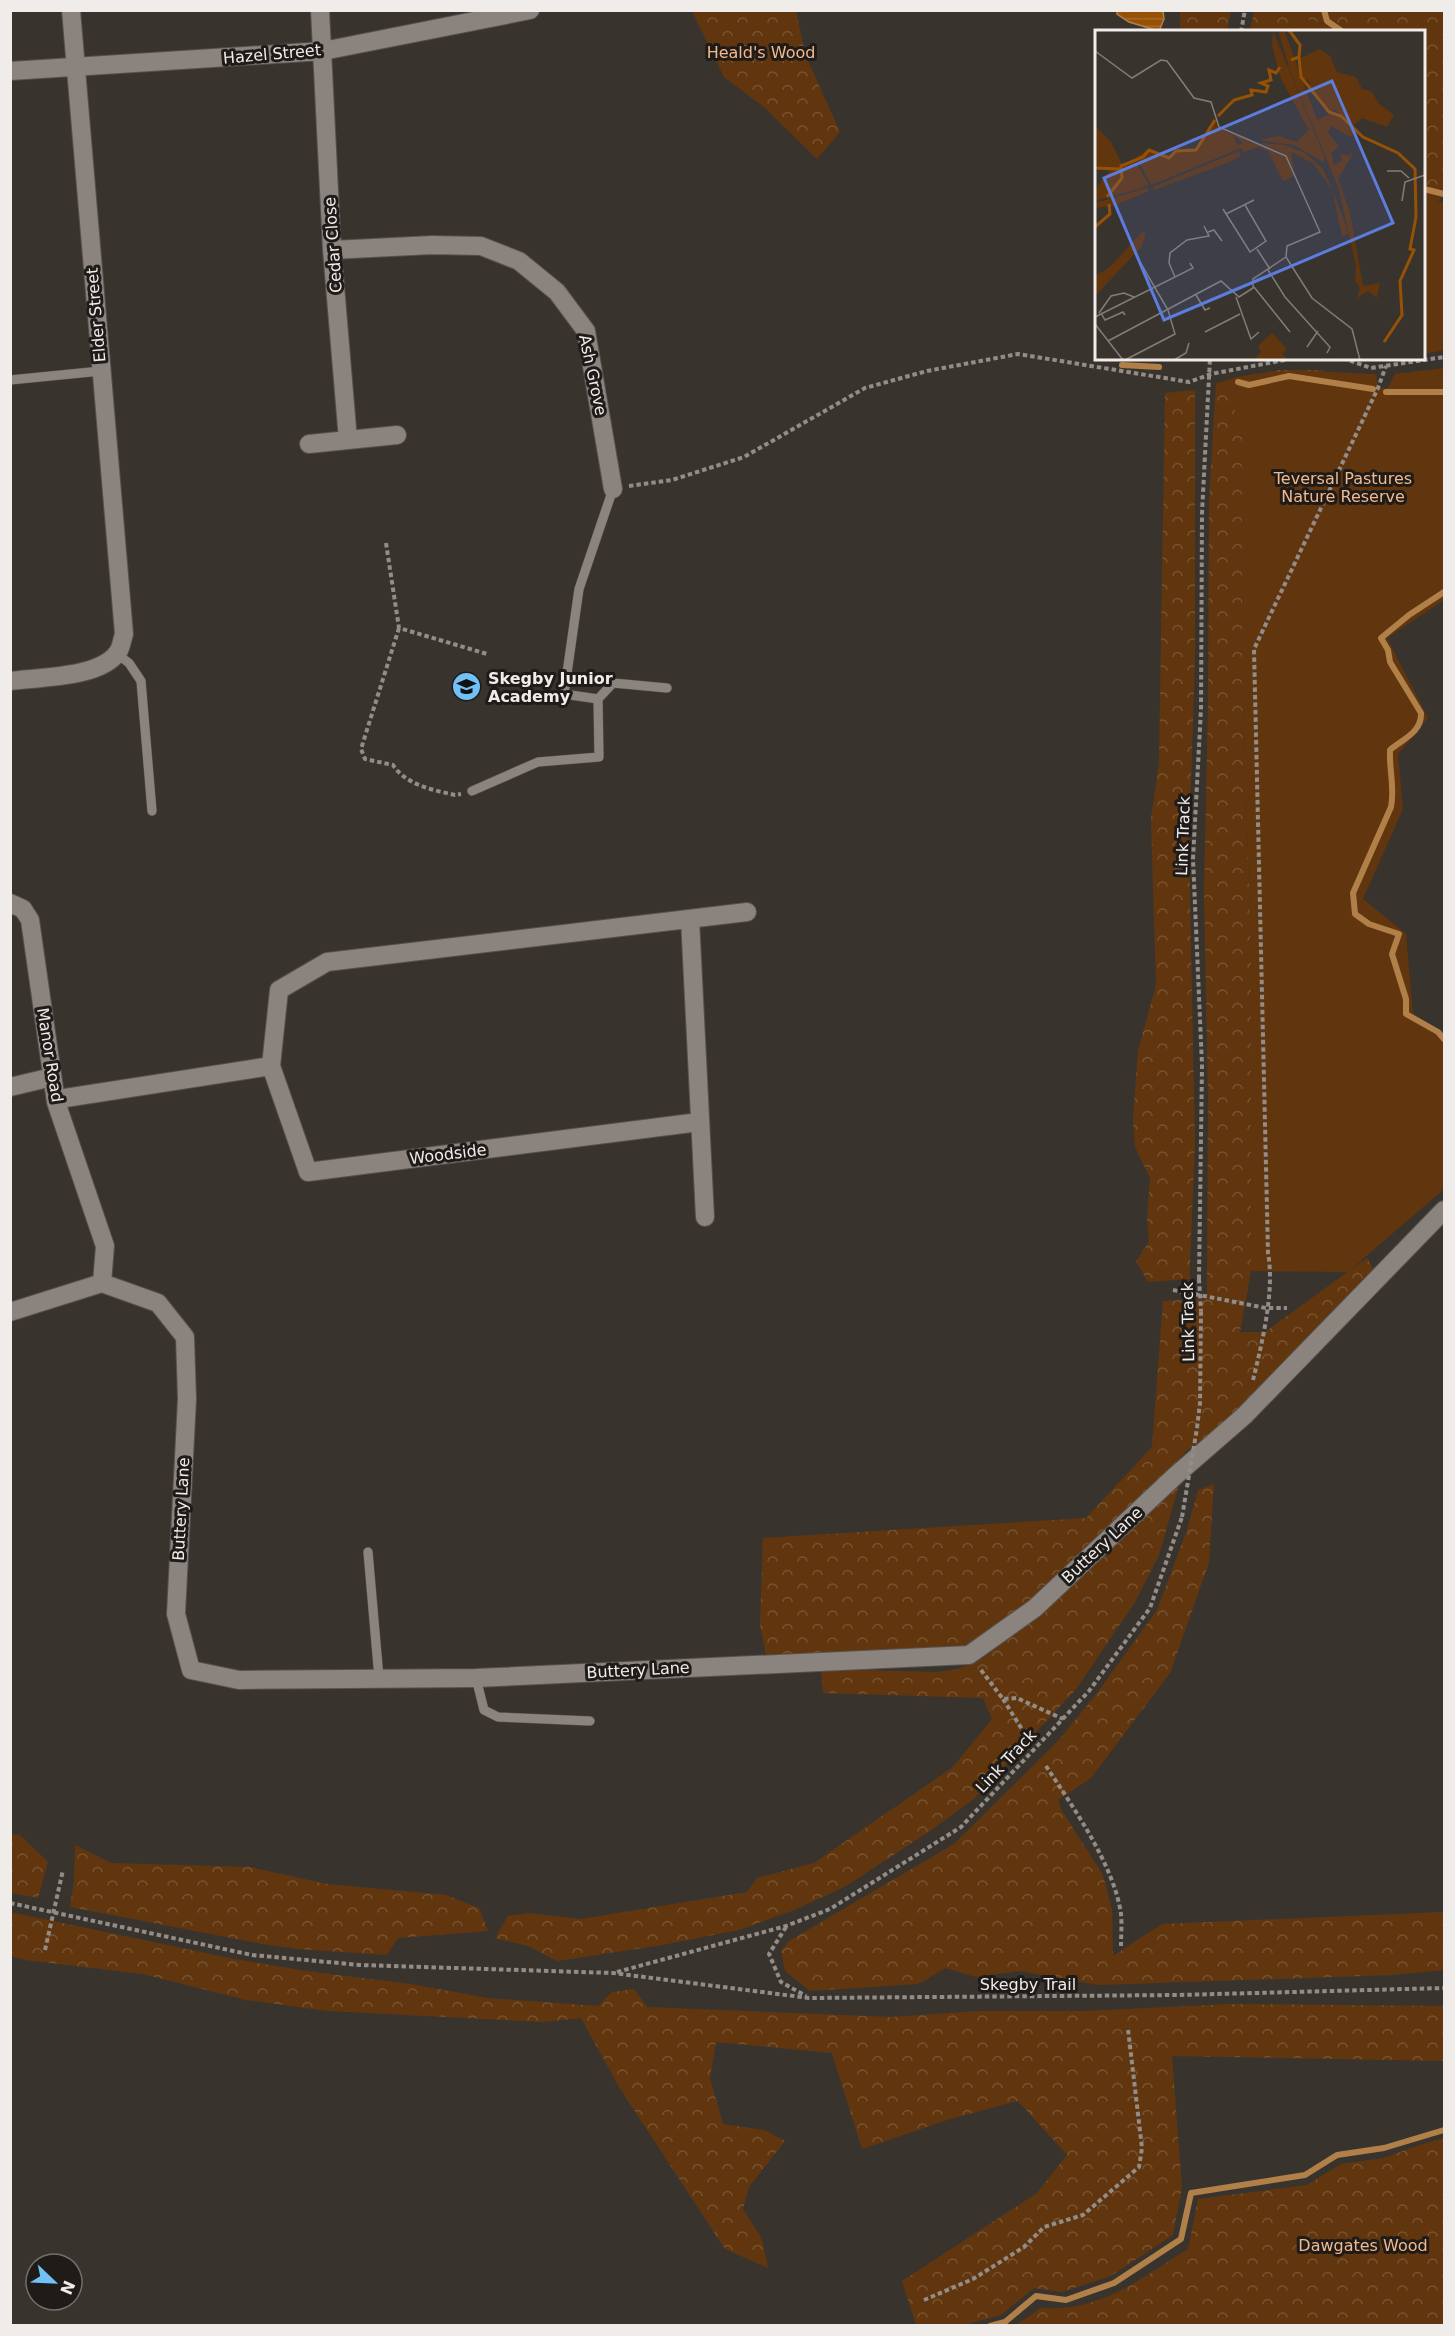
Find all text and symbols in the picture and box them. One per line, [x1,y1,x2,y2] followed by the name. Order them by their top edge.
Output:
[1095,30,1425,360] inset map
[222,40,322,68] street label: Hazel Street
[707,43,815,62] park label: Heald's Wood
[320,196,346,294] street label: Cedar Close
[82,267,110,363] street label: Elder Street
[575,333,611,417] street label: Ash Grove
[1273,469,1412,506] park label: Teversal Pastures Nature Reserve
[488,669,613,706] place label: Skegby Junior Academy
[451,671,483,703] school or university icon: Skegby Junior Academy
[1172,795,1194,876] street label: Link Track
[33,1006,67,1104] street label: Manor Road
[408,1140,488,1168] street label: Woodside
[1178,1281,1198,1362] street label: Link Track
[169,1457,193,1561] street label: Buttery Lane
[1058,1503,1146,1587] street label: Buttery Lane
[586,1658,690,1682] street label: Buttery Lane
[972,1725,1041,1797] street label: Link Track
[980,1975,1076,1994] street label: Skegby Trail
[1298,2236,1428,2255] park label: Dawgates Wood
[24,2252,84,2312] north arrow
[56,2278,79,2298] text: N

